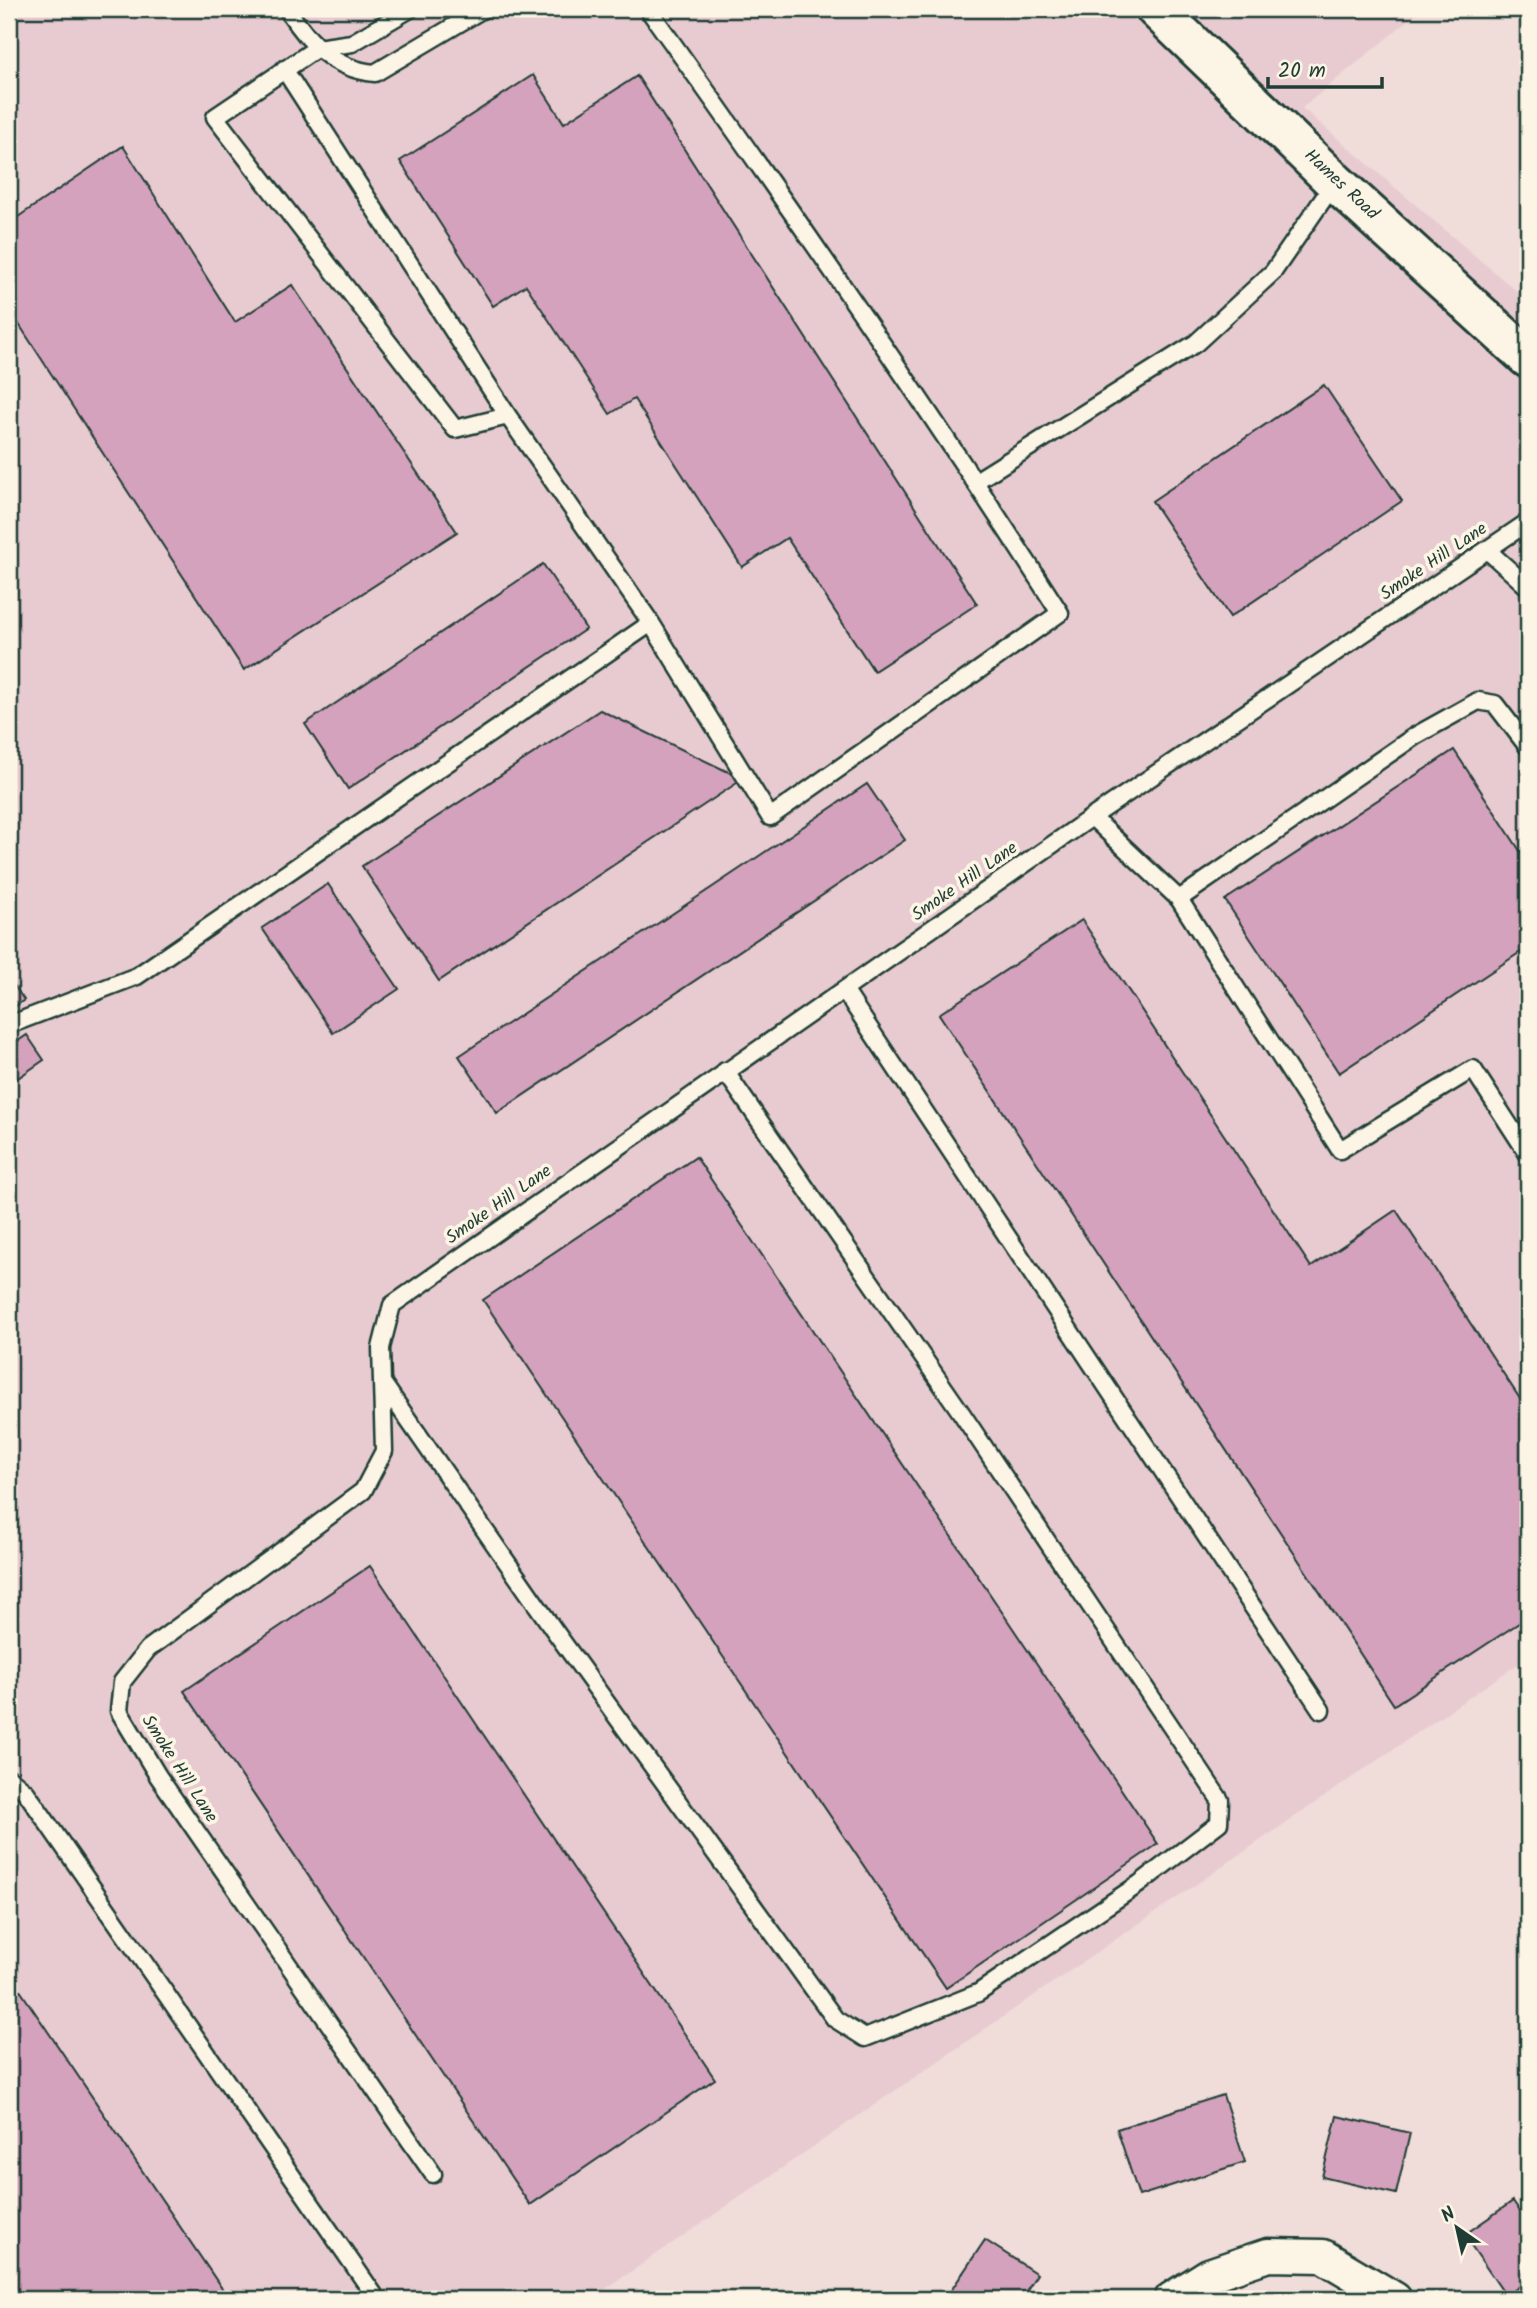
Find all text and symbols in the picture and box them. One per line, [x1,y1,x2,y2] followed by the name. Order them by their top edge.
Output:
[1268,46,1381,90] scale bar
[1278,55,1326,88] text: 20 m
[1297,142,1386,228] street label: Hames Road
[1374,515,1494,609] street label: Smoke Hill Lane
[906,835,1024,929] street label: Smoke Hill Lane
[440,1158,558,1252] street label: Smoke Hill Lane
[133,1709,225,1829] street label: Smoke Hill Lane
[1422,2192,1492,2262] north arrow
[1435,2200,1462,2231] text: N

